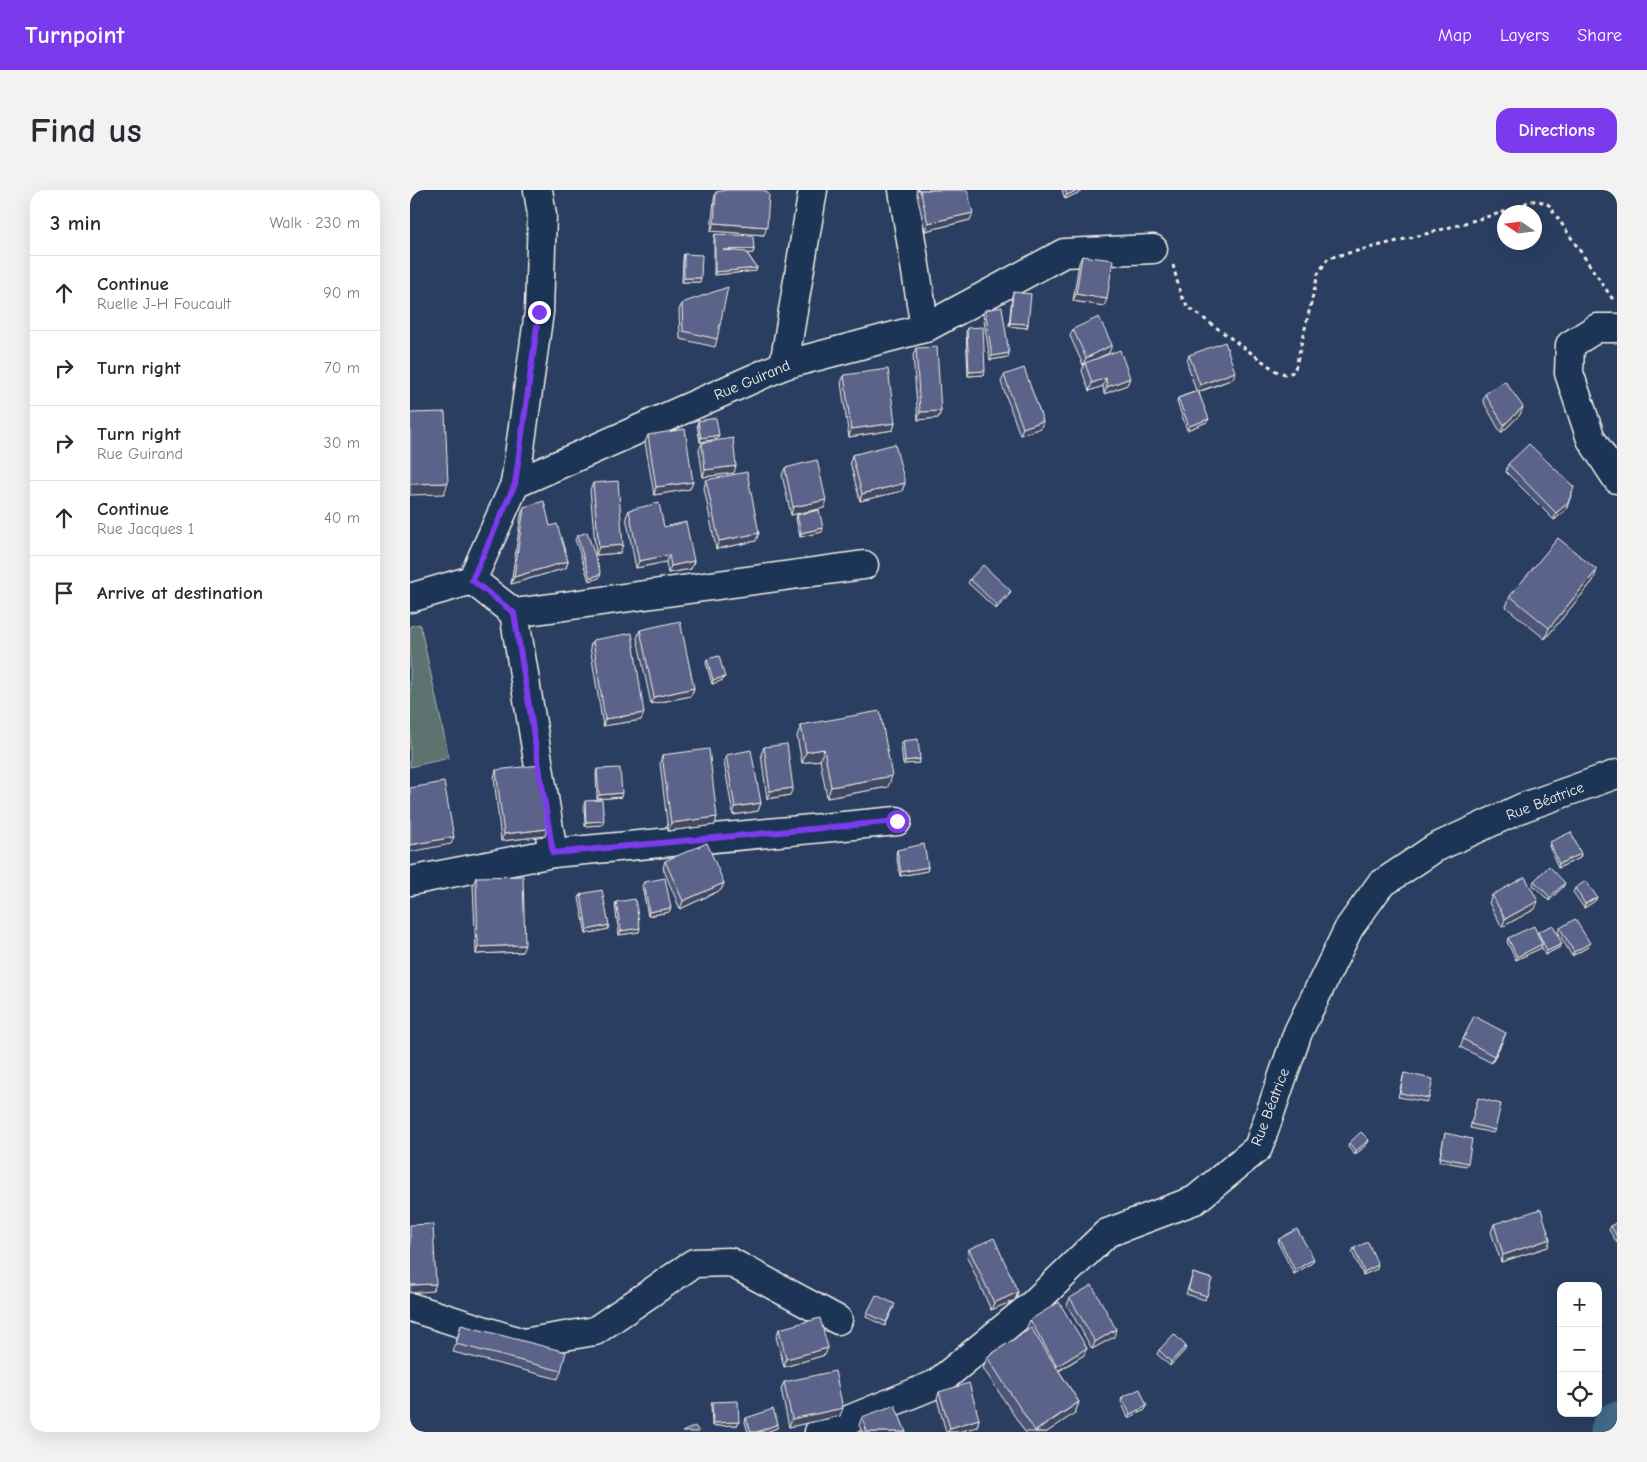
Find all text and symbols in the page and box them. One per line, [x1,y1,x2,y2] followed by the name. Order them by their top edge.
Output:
[25,21,124,49] text: Turnpoint
[1438,25,1472,46] text: Map
[1500,25,1549,46] text: Layers
[1577,25,1622,46] text: Share
[1496,108,1617,153] button: Directions
[30,110,142,151] text: Find us
[1497,205,1542,250] north arrow
[50,211,101,235] text: 3 min
[269,214,360,232] text: Walk · 230 m
[97,273,169,295] text: Continue
[50,279,78,307] icon: ahead
[323,284,360,302] text: 90 m
[97,295,231,313] text: Ruelle J-H Foucault
[528,301,551,324] route end
[50,354,78,382] icon: right
[711,356,793,404] street label: Rue Guirand
[97,357,181,379] text: Turn right
[324,359,360,377] text: 70 m
[97,423,181,445] text: Turn right
[50,429,78,457] icon: right
[324,434,360,452] text: 30 m
[97,445,183,463] text: Rue Guirand
[97,498,169,520] text: Continue
[50,504,78,532] icon: ahead
[324,509,360,527] text: 40 m
[97,520,194,538] text: Rue Jacques 1
[50,579,78,607] icon: arrive
[97,582,263,604] text: Arrive at destination
[1503,778,1587,824] street label: Rue Béatrice
[886,810,909,833] route start
[1247,1065,1293,1149] street label: Rue Béatrice
[1557,1282,1602,1417] map controls
[1557,1282,1602,1327] button: +
[1557,1327,1602,1372] button: −
[1557,1372,1602,1417] button: locate

